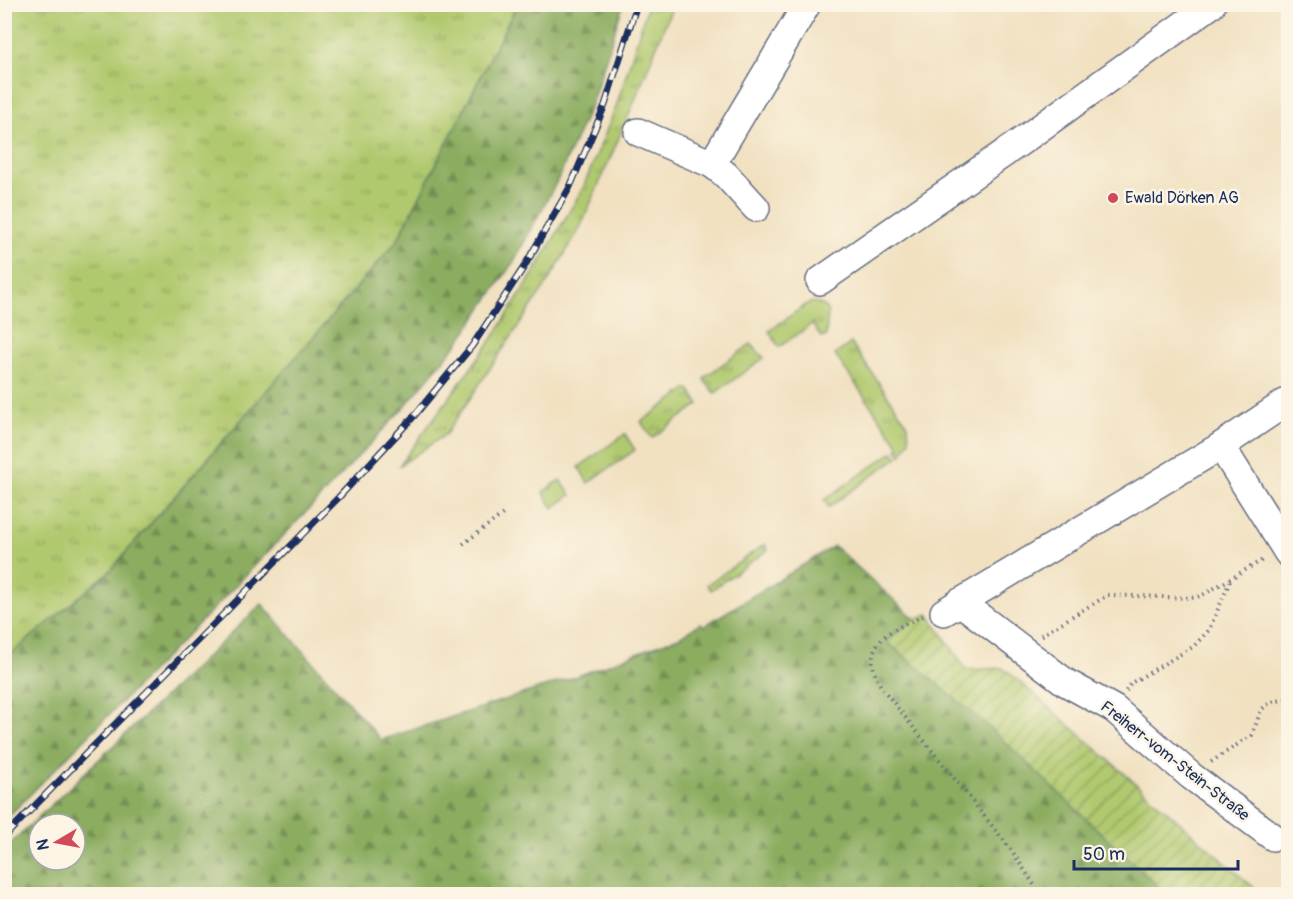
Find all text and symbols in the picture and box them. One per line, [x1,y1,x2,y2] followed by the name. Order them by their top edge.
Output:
[1125,188,1239,208] place label: Ewald Dörken AG
[1106,191,1120,205] marker: Ewald Dörken AG
[1097,697,1254,825] street label: Freiherr-vom-Stein-Straße
[27,812,87,872] north arrow
[1074,833,1238,871] scale bar
[32,837,54,851] text: N
[1083,843,1125,866] text: 50 m

